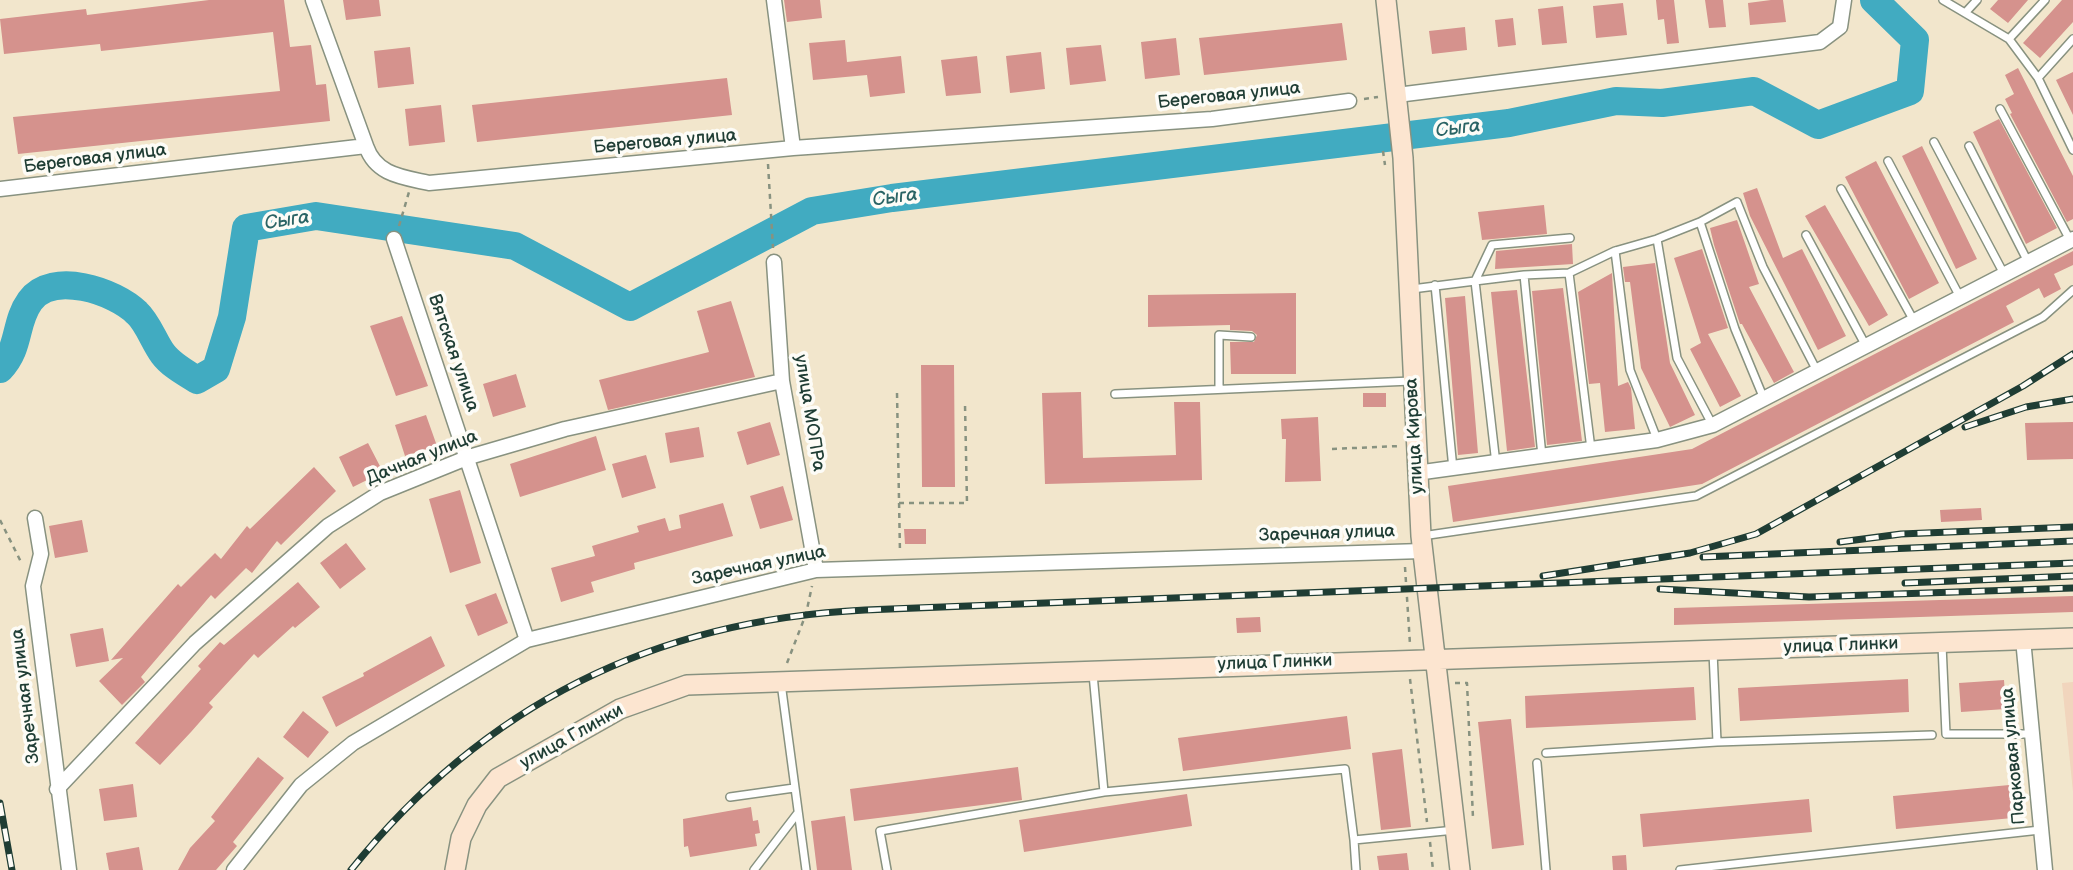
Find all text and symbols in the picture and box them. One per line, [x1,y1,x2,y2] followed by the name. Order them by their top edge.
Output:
[1157,78,1301,114] street label: Береговая улица
[1434,115,1482,143] water label: Сыга
[593,125,737,159] street label: Береговая улица
[23,140,167,178] street label: Береговая улица
[871,184,919,212] water label: Сыга
[263,206,311,236] water label: Сыга
[423,291,483,415] street label: Вятская улица
[789,353,829,473] street label: улица МОПРа
[1401,378,1429,494] street label: улица Кирова
[363,426,481,490] street label: Дачная улица
[1259,521,1395,547] street label: Заречная улица
[690,541,828,591] street label: Заречная улица
[7,627,45,765] street label: Заречная улица
[1783,633,1899,659] street label: улица Глинки
[1217,650,1333,676] street label: улица Глинки
[1997,686,2031,826] street label: Парковая улица
[517,700,627,774] street label: улица Глинки

